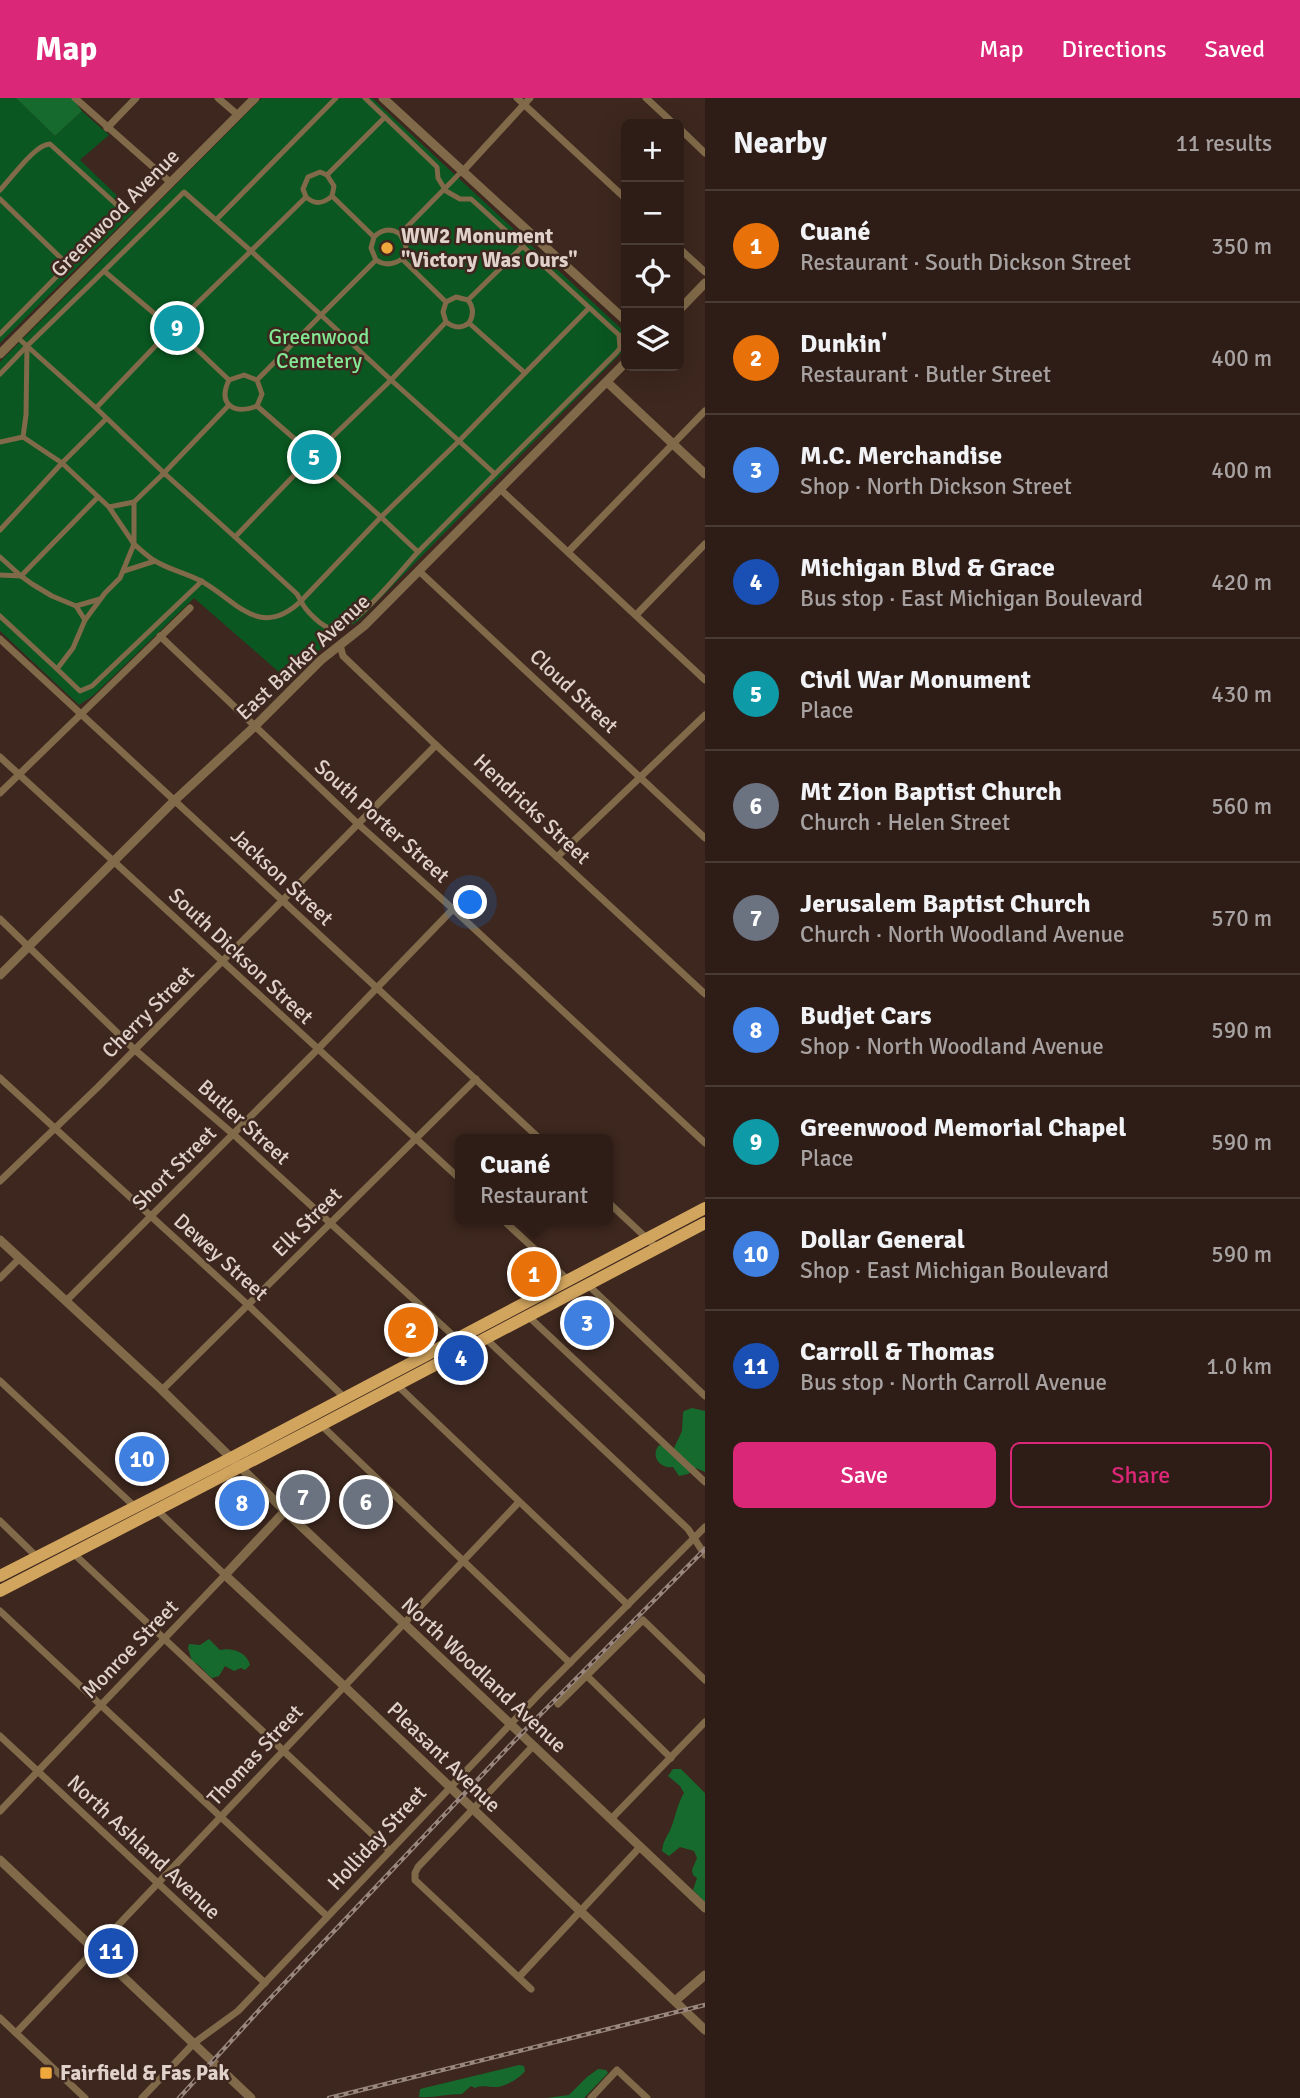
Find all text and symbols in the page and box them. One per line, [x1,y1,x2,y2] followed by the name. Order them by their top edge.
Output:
[35,29,97,70] text: Map
[979,34,1024,64] text: Map
[1062,34,1167,64] text: Directions
[1205,34,1265,64] text: Saved
[621,119,684,371] map controls
[621,119,684,182] button: +
[733,125,827,162] text: Nearby
[1175,129,1272,158] text: 11 results
[45,143,185,283] street label: Greenwood Avenue
[621,182,684,245] button: −
[800,216,870,248] text: Cuané
[401,223,578,273] place label: WW2 Monument "Victory Was Ours"
[750,232,762,261] text: 1
[1211,232,1272,261] text: 350 m
[379,240,395,256] marker: WW2 Monument "Victory Was Ours"
[621,245,684,308] button: locate
[800,248,1131,277] text: Restaurant · South Dickson Street
[154,302,200,354] pin: 9
[621,308,684,371] button: layers
[269,324,369,374] park label: Greenwood Cemetery
[800,328,887,360] text: Dunkin'
[750,344,762,373] text: 2
[1211,344,1272,373] text: 400 m
[800,360,1051,389] text: Restaurant · Butler Street
[291,431,337,483] pin: 5
[800,440,1002,472] text: M.C. Merchandise
[750,456,762,485] text: 3
[1211,456,1272,485] text: 400 m
[800,472,1072,501] text: Shop · North Dickson Street
[800,552,1055,584] text: Michigan Blvd & Grace
[750,568,762,597] text: 4
[1211,568,1272,597] text: 420 m
[800,584,1143,613] text: Bus stop · East Michigan Boulevard
[231,588,375,726] street label: East Barker Avenue
[524,643,624,739] street label: Cloud Street
[800,664,1031,696] text: Civil War Monument
[750,680,762,709] text: 5
[1211,680,1272,709] text: 430 m
[800,696,854,725] text: Place
[468,748,596,870] street label: Hendricks Street
[309,754,455,888] street label: South Porter Street
[800,776,1062,808] text: Mt Zion Baptist Church
[750,792,762,821] text: 6
[1211,792,1272,821] text: 560 m
[800,808,1010,837] text: Church · Helen Street
[225,823,339,931] street label: Jackson Street
[163,882,319,1030] street label: South Dickson Street
[453,885,487,919] your location
[800,888,1091,920] text: Jerusalem Baptist Church
[750,904,762,933] text: 7
[1211,904,1272,933] text: 570 m
[800,920,1125,949] text: Church · North Woodland Avenue
[96,960,200,1064] street label: Cherry Street
[800,1000,932,1032] text: Budjet Cars
[750,1016,762,1045] text: 8
[1211,1016,1272,1045] text: 590 m
[800,1032,1104,1061] text: Shop · North Woodland Avenue
[193,1074,295,1170] street label: Butler Street
[800,1112,1126,1144] text: Greenwood Memorial Chapel
[126,1120,222,1216] street label: Short Street
[750,1128,762,1157] text: 9
[1211,1128,1272,1157] text: 590 m
[455,1134,613,1225] popup
[800,1144,854,1173] text: Place
[480,1149,550,1181] text: Cuané
[480,1181,588,1210] text: Restaurant
[267,1182,347,1262] street label: Elk Street
[168,1208,274,1306] street label: Dewey Street
[800,1224,965,1256] text: Dollar General
[744,1240,768,1269] text: 10
[1211,1240,1272,1269] text: 590 m
[511,1248,557,1300] pin: 1
[800,1256,1109,1285] text: Shop · East Michigan Boulevard
[564,1297,610,1349] pin: 3
[388,1304,434,1356] pin: 2
[438,1332,484,1384] pin: 4
[800,1336,994,1368] text: Carroll & Thomas
[744,1352,768,1381] text: 11
[1206,1352,1272,1381] text: 1.0 km
[800,1368,1107,1397] text: Bus stop · North Carroll Avenue
[119,1433,165,1485] pin: 10
[733,1442,996,1508] button: Save
[1010,1442,1272,1508] button: Share
[280,1471,326,1523] pin: 7
[343,1476,389,1528] pin: 6
[219,1477,265,1529] pin: 8
[396,1592,572,1758] street label: North Woodland Avenue
[76,1594,184,1704] street label: Monroe Street
[382,1696,506,1818] street label: Pleasant Avenue
[202,1699,308,1811] street label: Thomas Street
[62,1769,226,1925] street label: North Ashland Avenue
[322,1780,432,1896] street label: Holliday Street
[88,1925,134,1977] pin: 11
[60,2060,229,2086] place label: Fairfield & Fas Pak
[38,2065,54,2081] marker: Fairfield & Fas Pak

